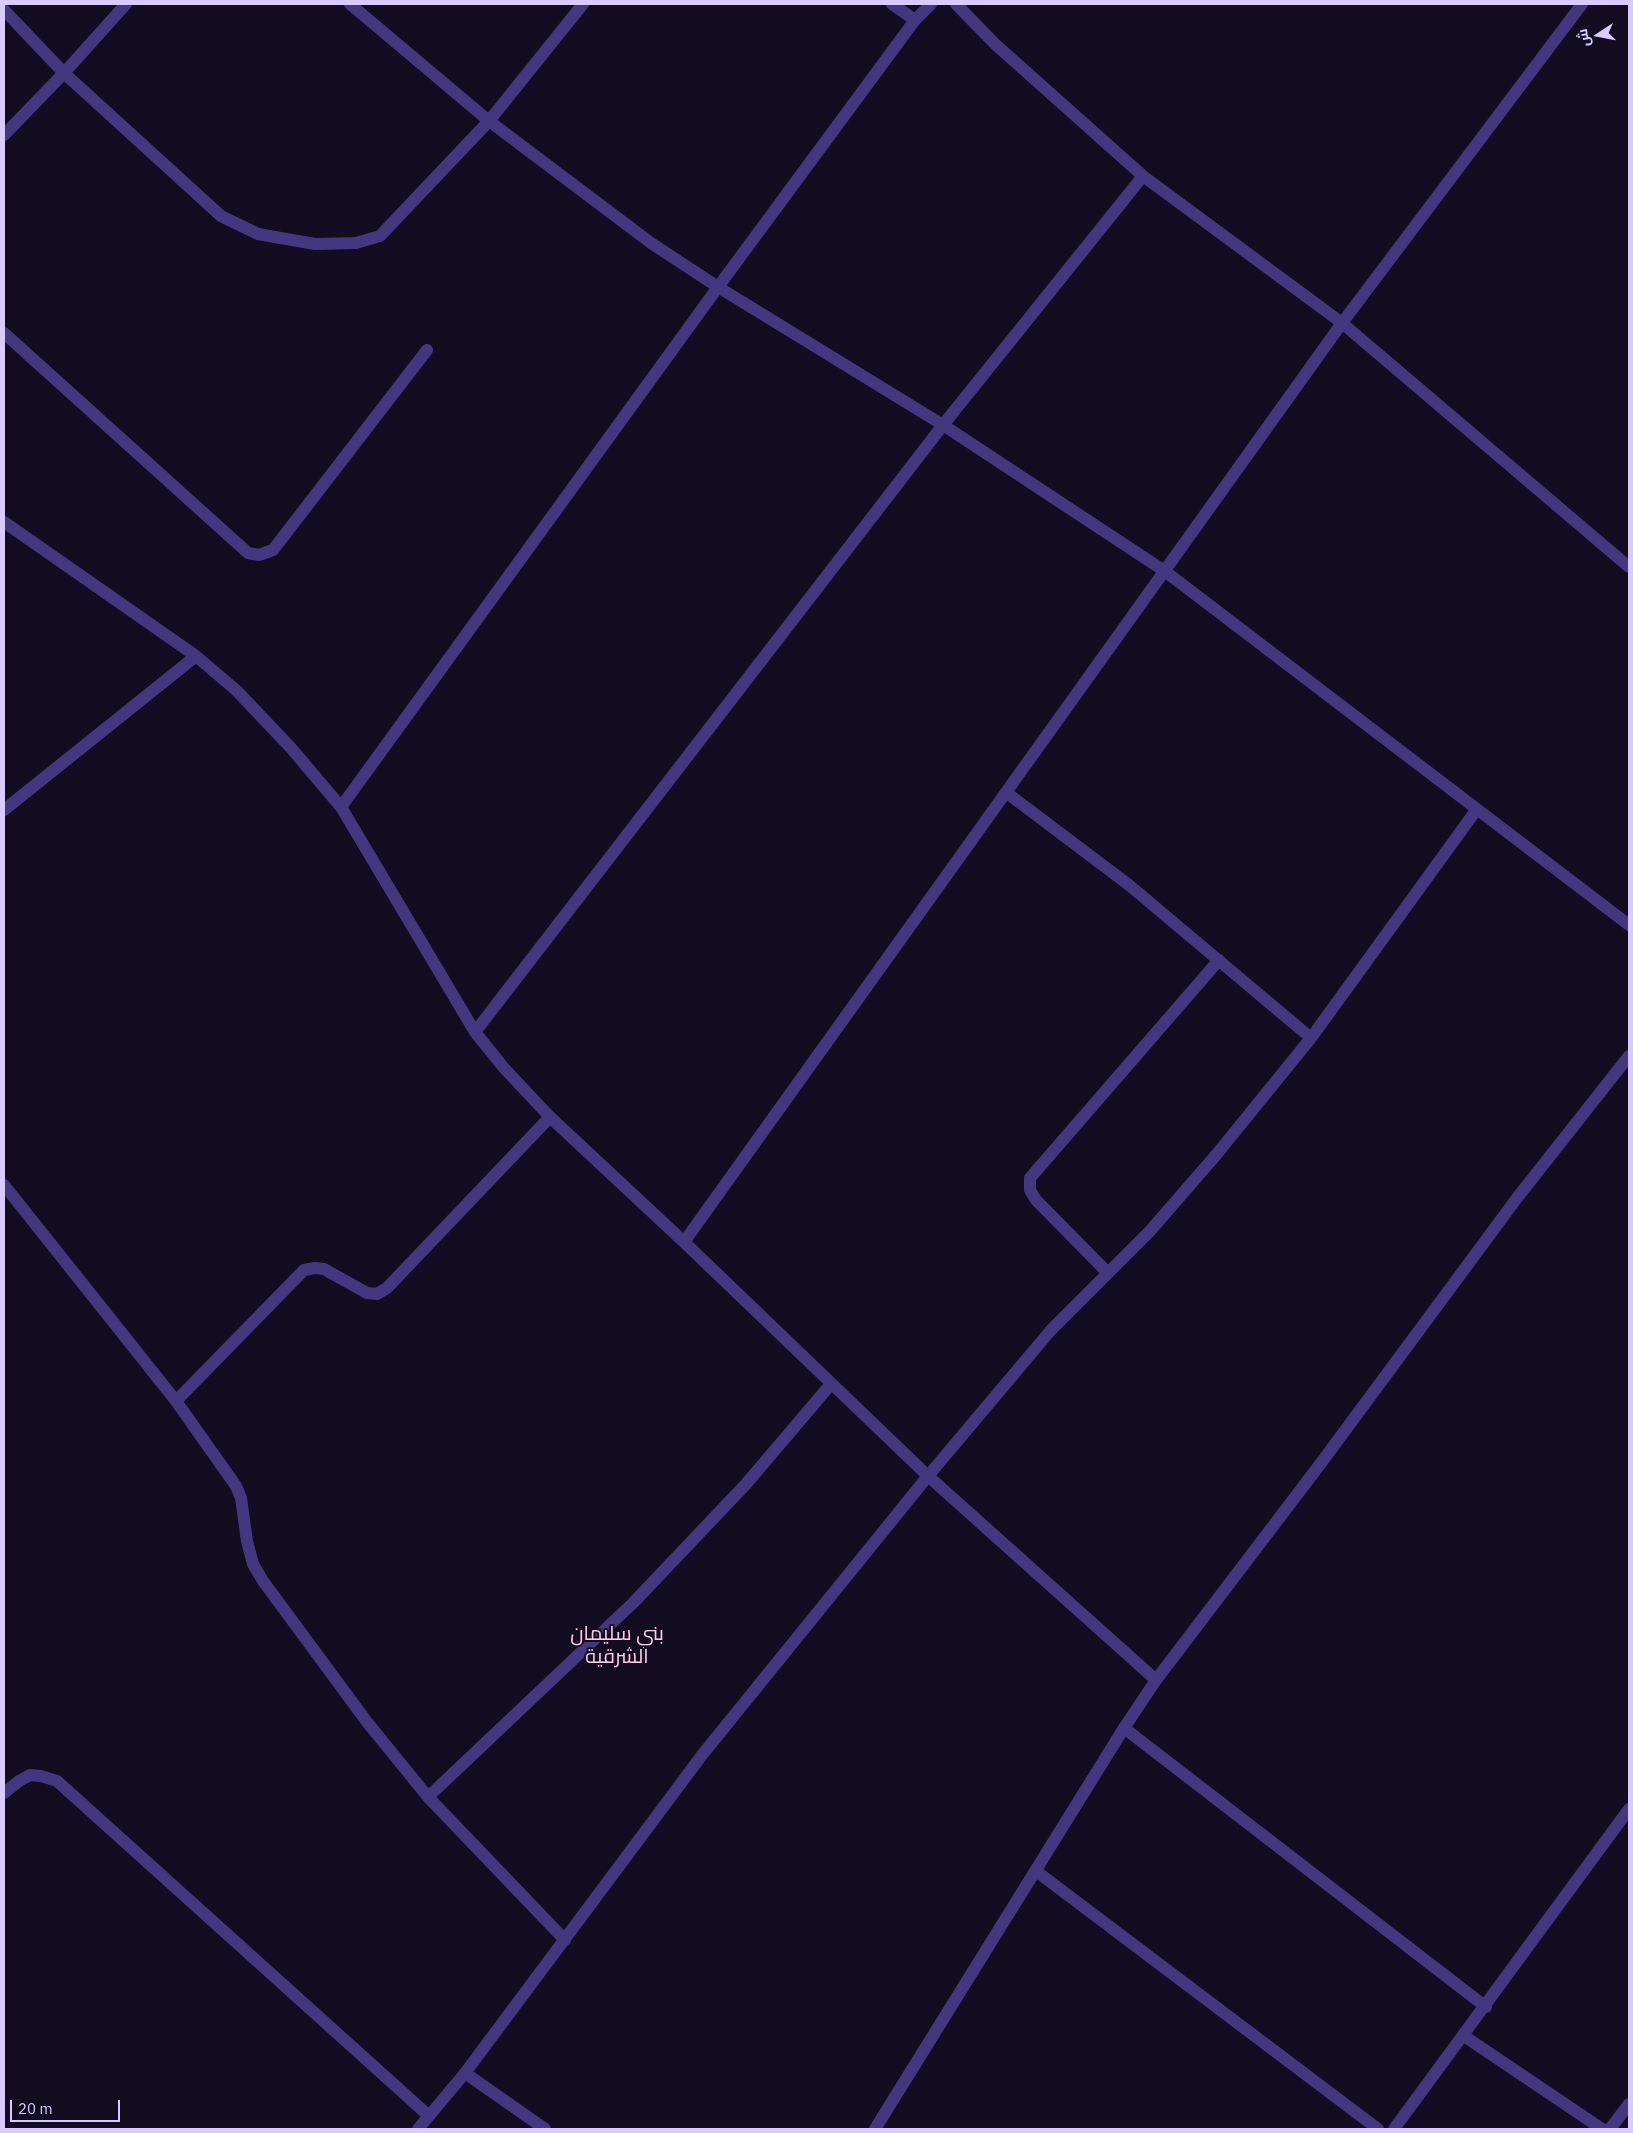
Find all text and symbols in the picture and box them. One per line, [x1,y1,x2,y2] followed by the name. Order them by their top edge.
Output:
[1573,10,1623,60] north arrow
[1573,27,1594,48] text: ش
[570,1622,664,1669] district label: بني سليمان الشرقية
[12,2090,122,2122] scale bar
[18,2099,53,2118] text: 20 m

